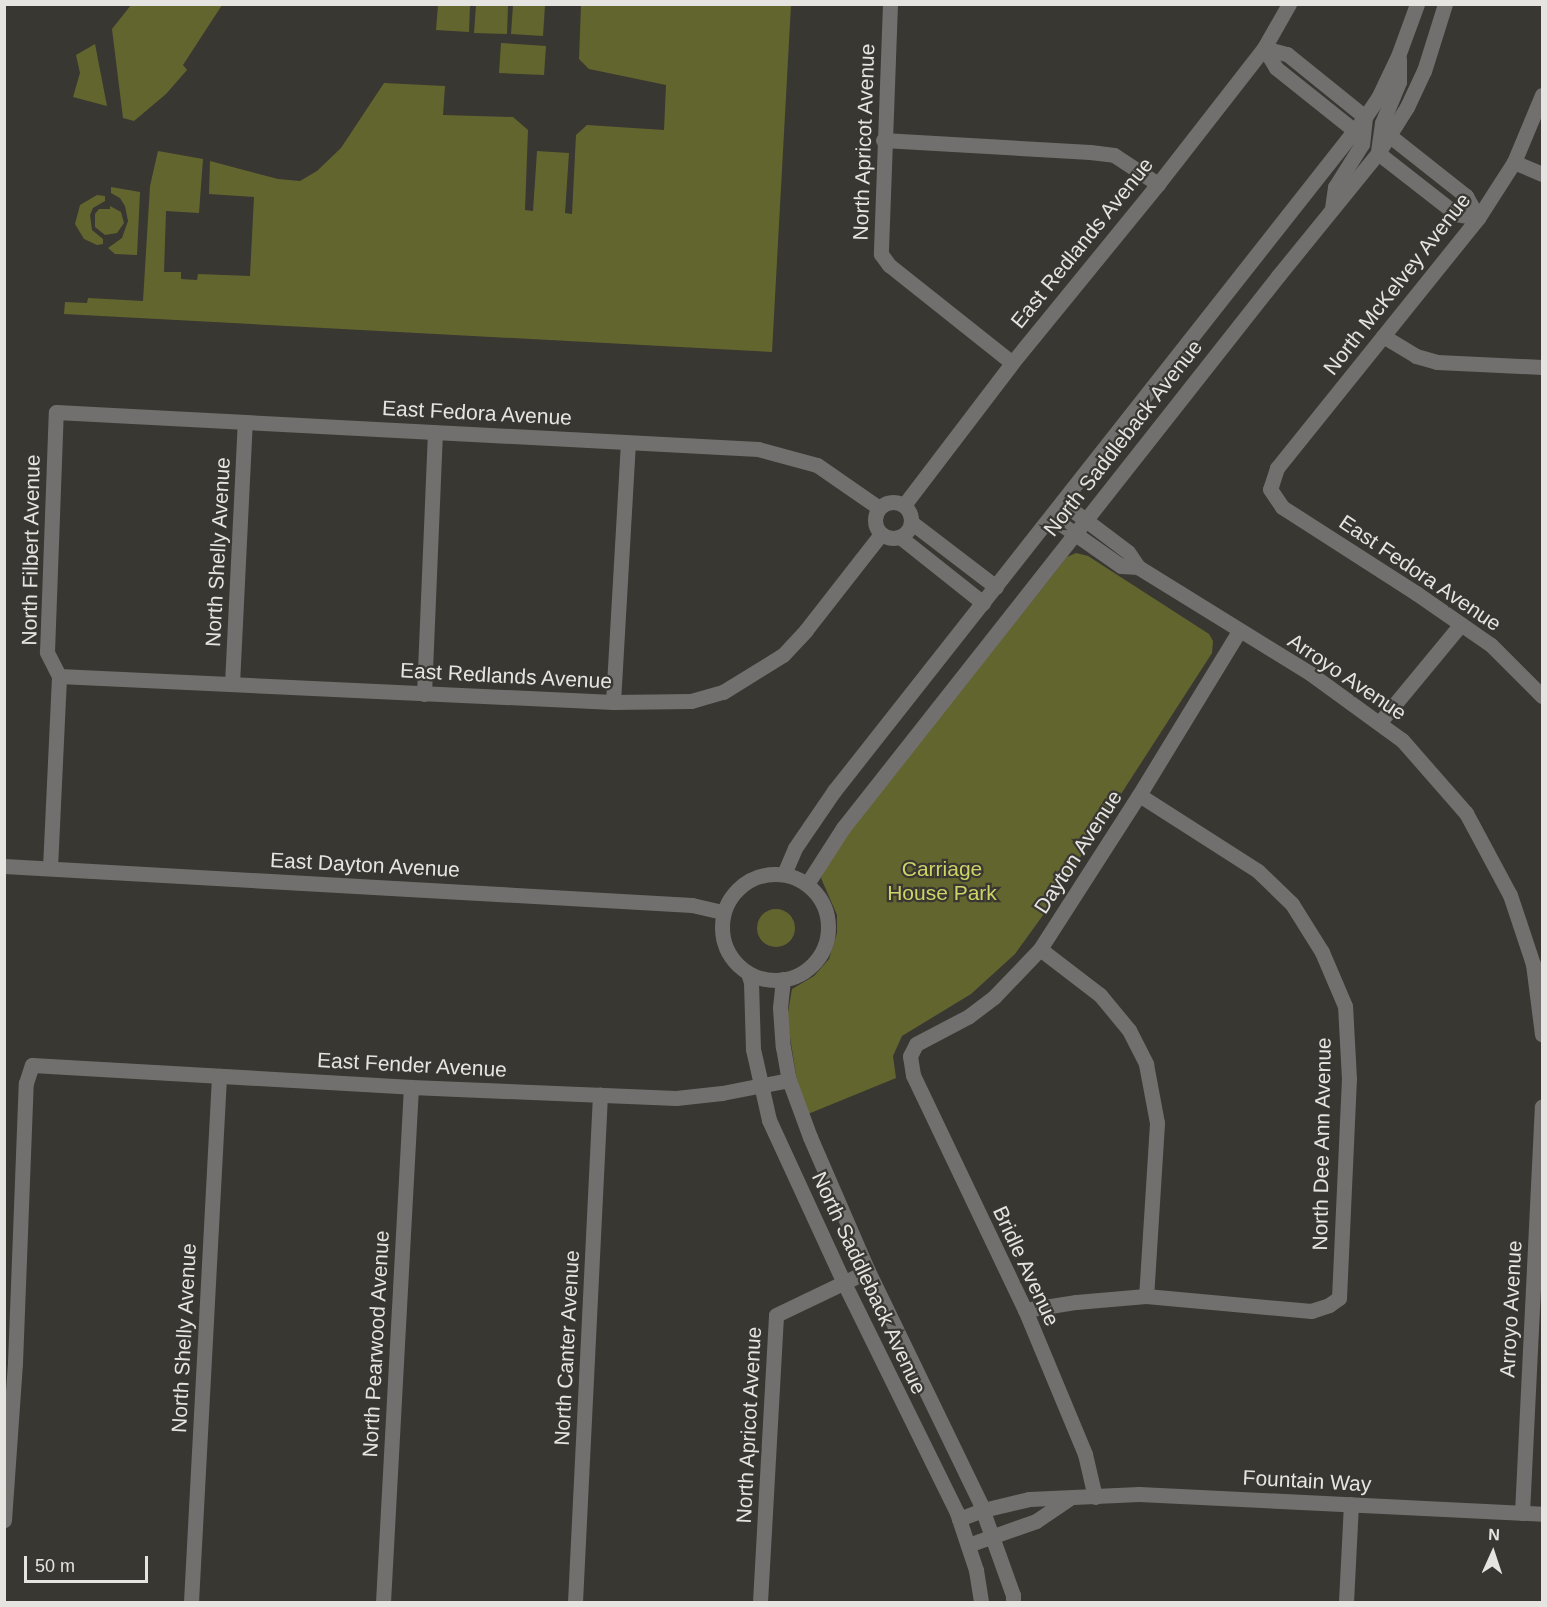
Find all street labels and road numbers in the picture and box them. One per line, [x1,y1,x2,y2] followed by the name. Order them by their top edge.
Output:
[848,42,880,242] street label: North Apricot Avenue
[1005,152,1159,334] street label: East Redlands Avenue
[1318,188,1476,380] street label: North McKelvey Avenue
[1038,334,1208,542] street label: North Saddleback Avenue
[381,395,573,431] street label: East Fedora Avenue
[17,454,45,646] street label: North Filbert Avenue
[200,456,236,648] street label: North Shelly Avenue
[1334,509,1506,637] street label: East Fedora Avenue
[1283,628,1411,726] street label: Arroyo Avenue
[399,658,613,694] street label: East Redlands Avenue
[1028,785,1128,919] street label: Dayton Avenue
[269,847,461,883] street label: East Dayton Avenue
[1308,1036,1336,1252] street label: North Dee Ann Avenue
[316,1047,508,1083] street label: East Fender Avenue
[806,1167,932,1399] street label: North Saddleback Avenue
[987,1202,1065,1330] street label: Bridle Avenue
[357,1229,395,1459] street label: North Pearwood Avenue
[1495,1239,1527,1379] street label: Arroyo Avenue
[166,1242,202,1434] street label: North Shelly Avenue
[549,1249,585,1447] street label: North Canter Avenue
[731,1325,767,1525] street label: North Apricot Avenue
[1242,1465,1372,1497] street label: Fountain Way

